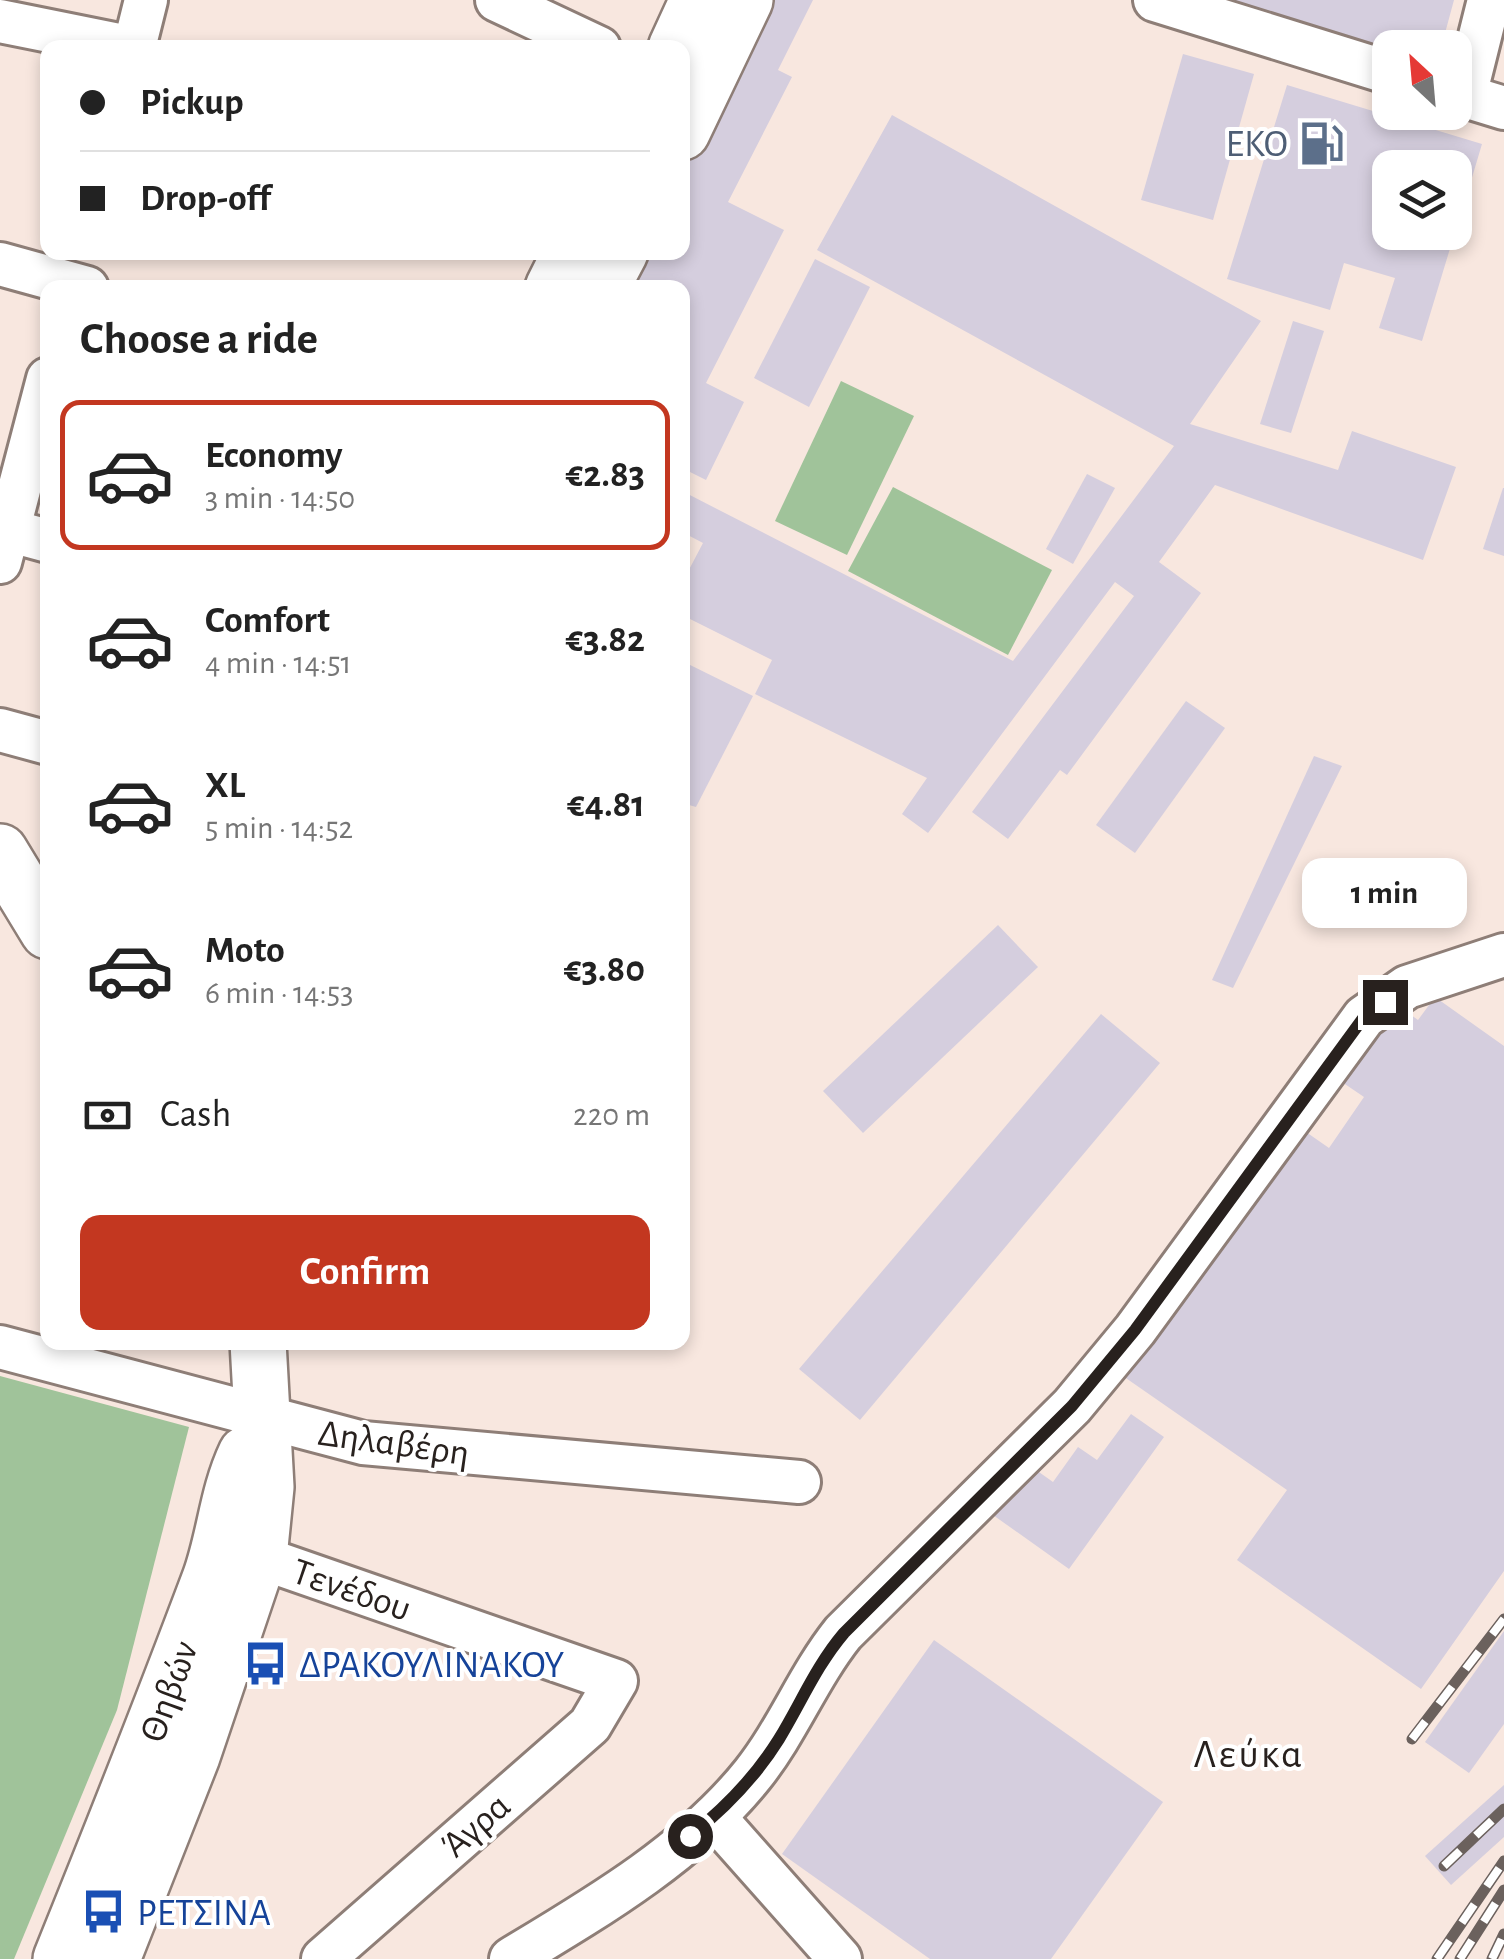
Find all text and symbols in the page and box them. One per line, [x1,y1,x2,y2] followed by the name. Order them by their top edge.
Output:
[1372,30,1472,130] north arrow
[1372,30,1472,250] map controls
[140,84,244,122] text: Pickup
[1297,119,1345,167] fuel station icon: EKO
[1226,126,1288,164] place label: EKO
[1372,150,1472,250] button: layers
[140,180,271,218] text: Drop-off
[80,317,318,362] text: Choose a ride
[85,430,175,520] icon: car
[205,437,343,475] text: Economy
[566,456,645,494] text: €2.83
[205,482,355,514] text: 3 min · 14:50
[85,595,175,685] icon: car
[205,602,330,640] text: Comfort
[566,621,645,659] text: €3.82
[205,647,352,679] text: 4 min · 14:51
[85,760,175,850] icon: car
[205,767,245,805] text: XL
[567,786,645,824] text: €4.81
[205,812,353,844] text: 5 min · 14:52
[1302,857,1468,927] callout: 1 min
[1351,877,1418,909] text: 1 min
[85,925,175,1015] icon: car
[205,932,285,970] text: Moto
[564,951,645,989] text: €3.80
[205,977,353,1009] text: 6 min · 14:53
[1363,980,1408,1025] route end
[80,1088,135,1143] icon: cash
[160,1096,231,1134] text: Cash
[573,1099,650,1131] text: 220 m
[80,1215,650,1330] button: Confirm
[316,1415,472,1473] street label: Δηλαβέρη
[287,1553,416,1629] street label: Τενέδου
[134,1636,206,1747] street label: Θηβών
[242,1640,290,1688] bus stop icon: ΔΡΑΚΟΥΛΙΝΑΚΟΥ
[299,1647,564,1685] place label: ΔΡΑΚΟΥΛΙΝΑΚΟΥ
[1193,1735,1305,1775] district label: Λεύκα
[435,1787,518,1866] street label: Άγρα
[668,1814,713,1859] route start
[80,1888,128,1936] bus stop icon: ΡΕΤΣΙΝΑ
[137,1895,271,1933] place label: ΡΕΤΣΙΝΑ

